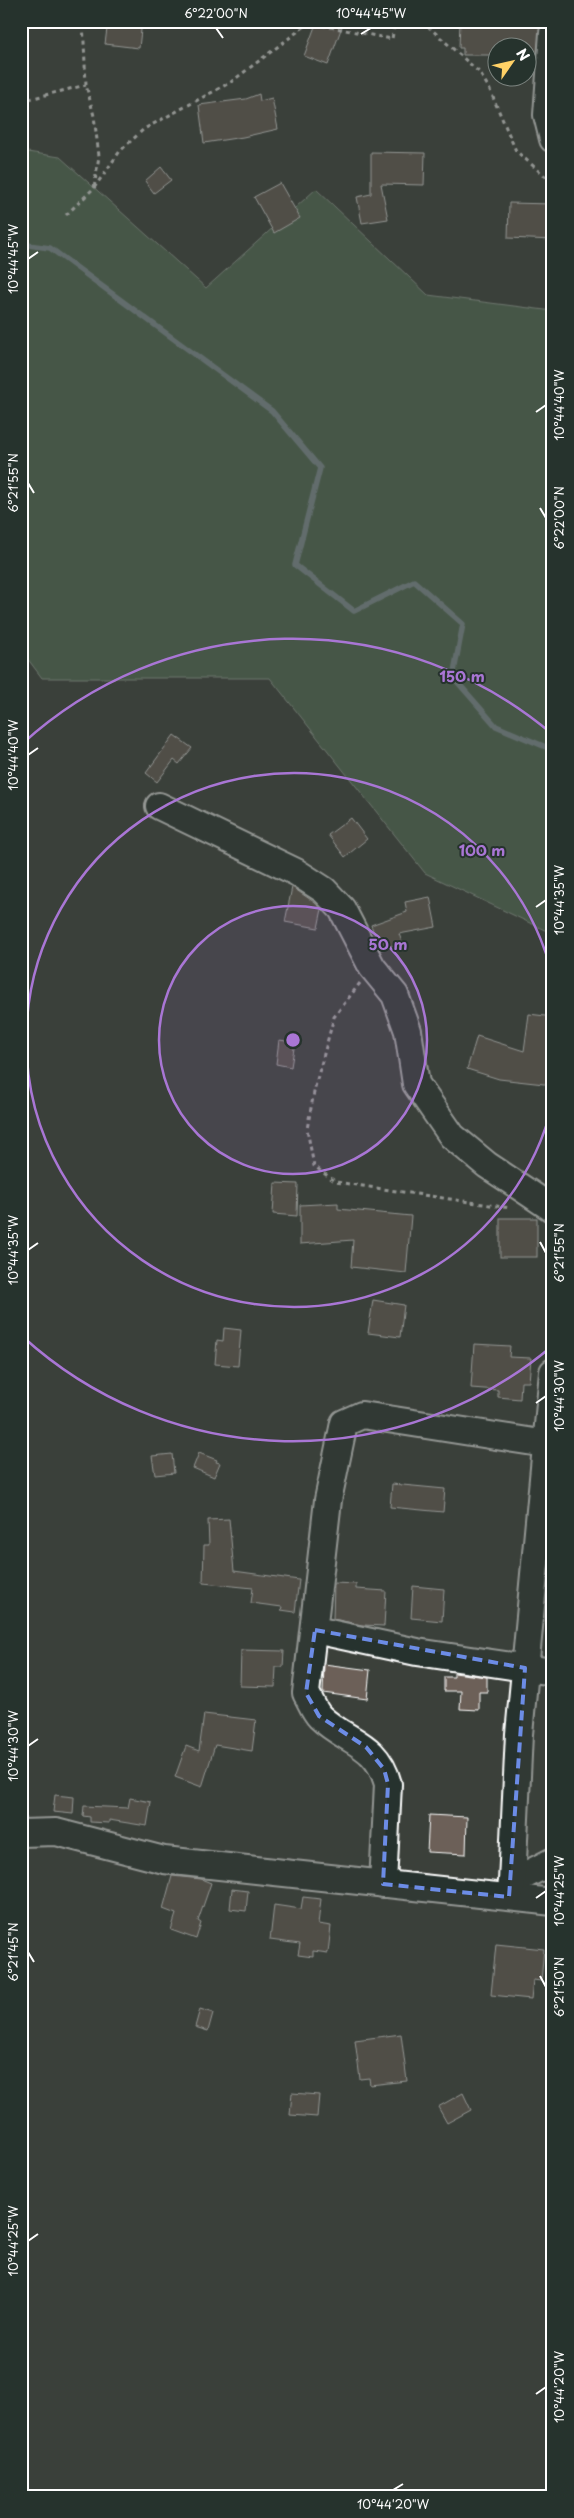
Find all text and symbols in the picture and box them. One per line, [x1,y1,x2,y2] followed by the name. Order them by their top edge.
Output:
[184,4,248,22] text: 6°22'00"N
[336,4,407,22] text: 10°44'45"W
[486,38,536,88] north arrow
[511,44,535,65] text: N
[4,223,22,294] text: 10°44'45"W
[550,369,568,441] text: 10°44'40"W
[4,453,22,513] text: 6°21'55"N
[550,486,568,550] text: 6°22'00"N
[439,664,485,687] text: 150 m
[4,719,22,791] text: 10°44'40"W
[459,838,505,861] text: 100 m
[550,864,568,935] text: 10°44'35"W
[369,932,407,955] text: 50 m
[284,1031,302,1049] centre of rings
[4,1214,22,1285] text: 10°44'35"W
[550,1223,568,1283] text: 6°21'55"N
[550,1360,568,1432] text: 10°44'30"W
[4,1710,22,1782] text: 10°44'30"W
[550,1855,568,1926] text: 10°44'25"W
[4,1922,22,1982] text: 6°21'45"N
[550,1957,568,2017] text: 6°21'50"N
[4,2205,22,2276] text: 10°44'25"W
[550,2350,568,2423] text: 10°44'20"W
[357,2495,430,2513] text: 10°44'20"W

